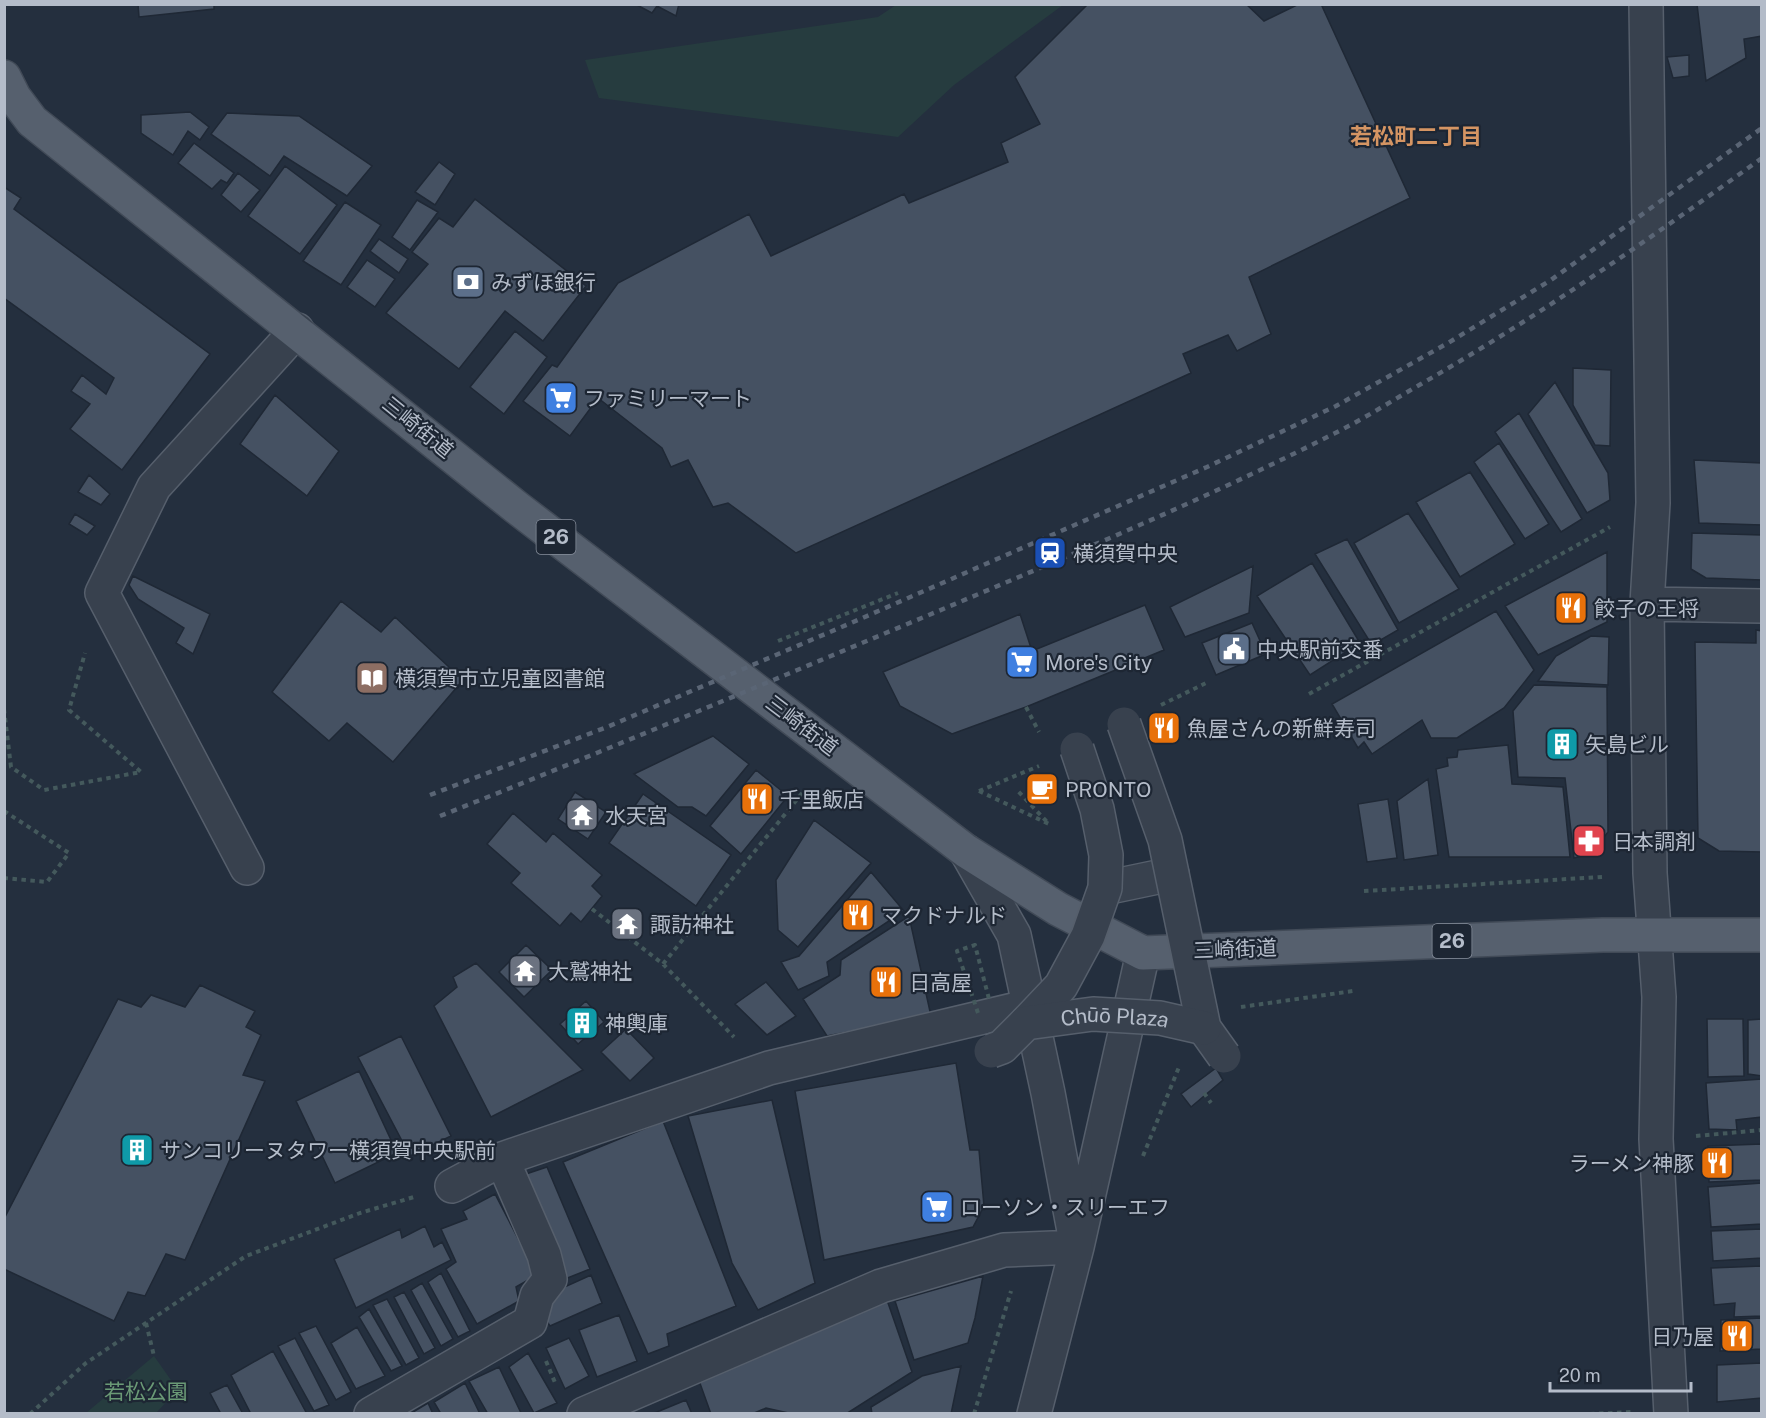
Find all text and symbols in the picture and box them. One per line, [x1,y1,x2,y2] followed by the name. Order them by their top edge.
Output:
[1350,123,1482,149] district label: 若松町二丁目
[450,264,486,300] bank icon: みずほ銀行
[491,270,596,295] place label: みずほ銀行
[543,380,579,416] supermarket icon: ファミリーマート
[584,386,752,411] place label: ファミリーマート
[377,391,459,463] street label: 三崎街道
[536,520,576,554] road number: 26
[1032,535,1068,571] station icon: 横須賀中央
[1073,541,1178,566] place label: 横須賀中央
[1553,590,1589,626] restaurant icon: 餃子の王将
[1594,596,1699,621] place label: 餃子の王将
[1216,631,1252,667] public building icon: 中央駅前交番
[1257,637,1383,662] place label: 中央駅前交番
[1004,644,1040,680] supermarket icon: More's City
[1045,650,1152,675] place label: More's City
[354,660,390,696] library icon: 横須賀市立児童図書館
[395,666,605,691] place label: 横須賀市立児童図書館
[761,690,843,760] street label: 三崎街道
[1146,710,1182,746] restaurant icon: 魚屋さんの新鮮寿司
[1187,716,1376,741] place label: 魚屋さんの新鮮寿司
[1544,726,1580,762] building icon: 矢島ビル
[1585,732,1669,757] place label: 矢島ビル
[1024,771,1060,807] cafe icon: PRONTO
[1065,777,1151,802] place label: PRONTO
[739,781,775,817] restaurant icon: 千里飯店
[780,787,864,812] place label: 千里飯店
[564,797,600,833] temple icon: 水天宮
[605,803,668,828] place label: 水天宮
[1571,823,1607,859] pharmacy icon: 日本調剤
[1612,829,1696,854] place label: 日本調剤
[840,897,876,933] restaurant icon: マクドナルド
[881,903,1007,928] place label: マクドナルド
[609,906,645,942] temple icon: 諏訪神社
[650,912,734,937] place label: 諏訪神社
[1432,924,1472,958] road number: 26
[1193,935,1277,963] street label: 三崎街道
[507,953,543,989] temple icon: 大鷲神社
[548,959,632,984] place label: 大鷲神社
[868,964,904,1000] restaurant icon: 日高屋
[909,970,972,995] place label: 日高屋
[1059,1001,1172,1032] street label: Chūō Plaza
[564,1005,600,1041] building icon: 神輿庫
[605,1011,668,1036] place label: 神輿庫
[119,1132,155,1168] building icon: サンコリーヌタワー横須賀中央駅前
[160,1138,496,1163] place label: サンコリーヌタワー横須賀中央駅前
[1699,1145,1735,1181] restaurant icon: ラーメン神豚
[1569,1151,1694,1176] place label: ラーメン神豚
[919,1189,955,1225] supermarket icon: ローソン・スリーエフ
[960,1195,1170,1220] place label: ローソン・スリーエフ
[1719,1318,1755,1354] restaurant icon: 日乃屋
[1651,1324,1714,1349] place label: 日乃屋
[1550,1355,1691,1393] scale bar
[1559,1365,1601,1386] text: 20 m
[104,1379,188,1404] park label: 若松公園

